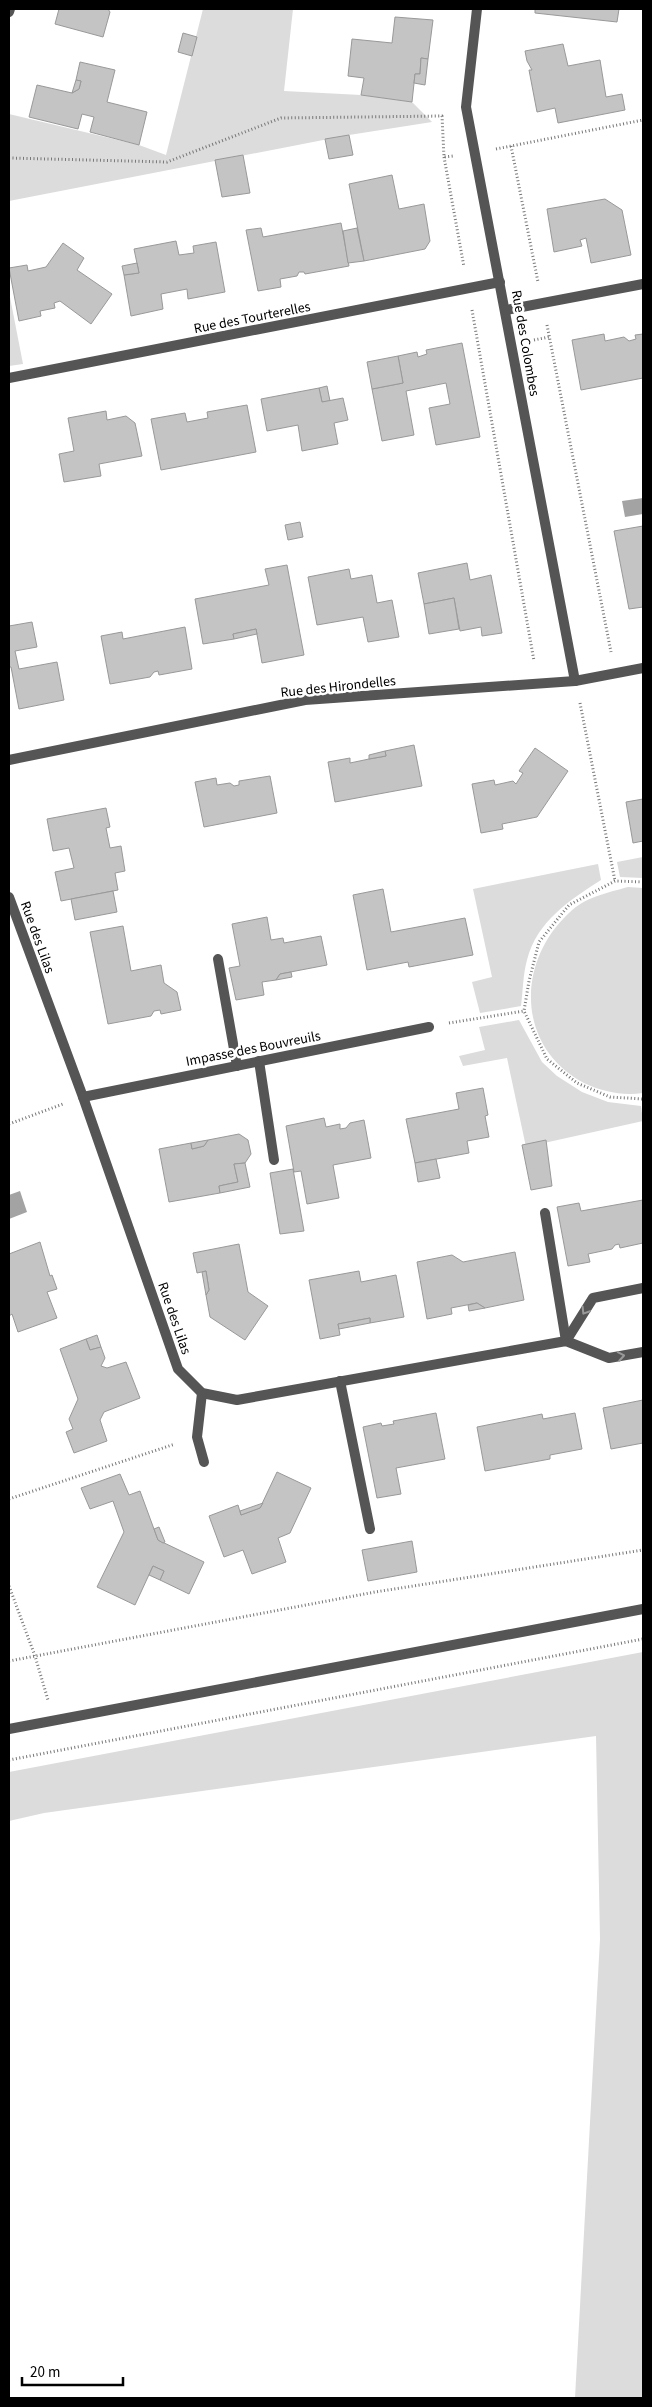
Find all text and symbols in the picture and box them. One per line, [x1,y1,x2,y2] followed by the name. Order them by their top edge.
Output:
[506,288,544,398] street label: Rue des Colombes
[192,297,312,339] street label: Rue des Tourterelles
[279,671,397,703] street label: Rue des Hirondelles
[15,898,59,976] street label: Rue des Lilas
[184,1026,322,1072] street label: Impasse des Bouvreuils
[152,1279,196,1357] street label: Rue des Lilas
[582,1306,591,1315] one-way arrow
[616,1351,625,1361] one-way arrow
[22,2354,124,2386] scale bar
[30,2362,60,2383] text: 20 m

